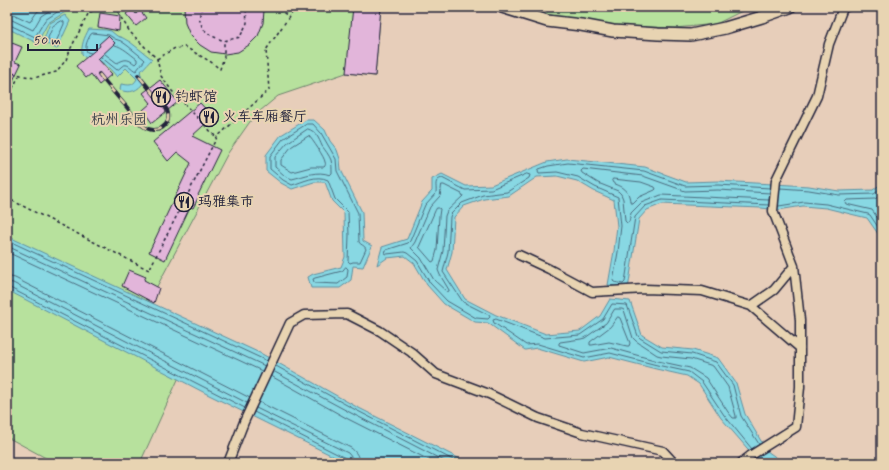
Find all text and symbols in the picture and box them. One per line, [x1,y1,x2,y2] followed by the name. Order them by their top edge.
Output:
[28,26,97,52] scale bar
[34,33,61,49] text: 50 m
[150,86,172,108] restaurant icon: 钓虾馆
[175,88,217,106] place label: 钓虾馆
[198,106,220,128] restaurant icon: 火车车厢餐厅
[223,108,307,126] place label: 火车车厢餐厅
[91,111,147,129] park label: 杭州乐园
[173,191,195,213] restaurant icon: 玛雅集市
[198,193,254,211] place label: 玛雅集市

